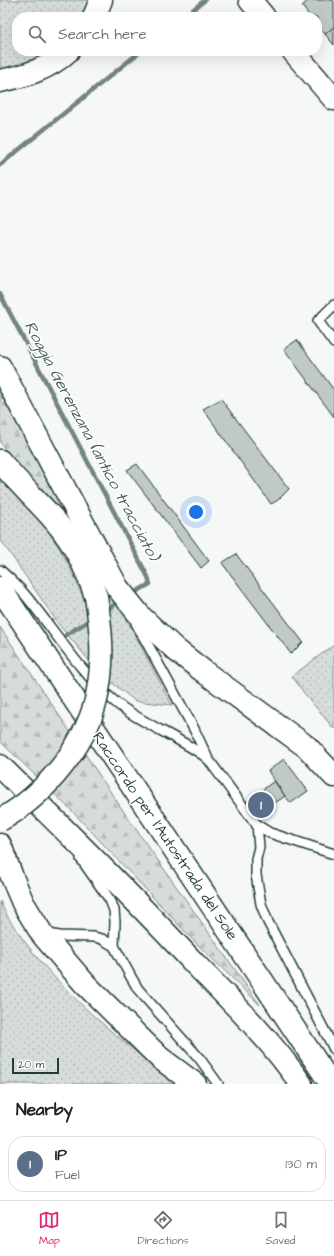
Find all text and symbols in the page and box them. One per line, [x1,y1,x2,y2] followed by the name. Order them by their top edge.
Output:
[12,12,322,56] search box
[26,23,48,45] icon: search
[58,24,147,45] text: Search here
[18,317,165,566] water label: Roggia Gerenzana (antico tracciato)
[186,502,206,522] your location
[87,728,243,944] street label: Raccordo per l'Autostrada del Sole
[248,790,274,820] pin: 1
[12,1056,59,1075] scale bar
[18,1057,44,1072] text: 20 m
[16,1098,73,1122] text: Nearby
[55,1145,67,1166] text: IP
[29,1155,31,1173] text: 1
[285,1155,317,1173] text: 130 m
[55,1166,80,1184] text: Fuel
[38,1209,60,1248] tab: Map
[137,1209,189,1248] tab: Directions
[266,1209,296,1248] tab: Saved

